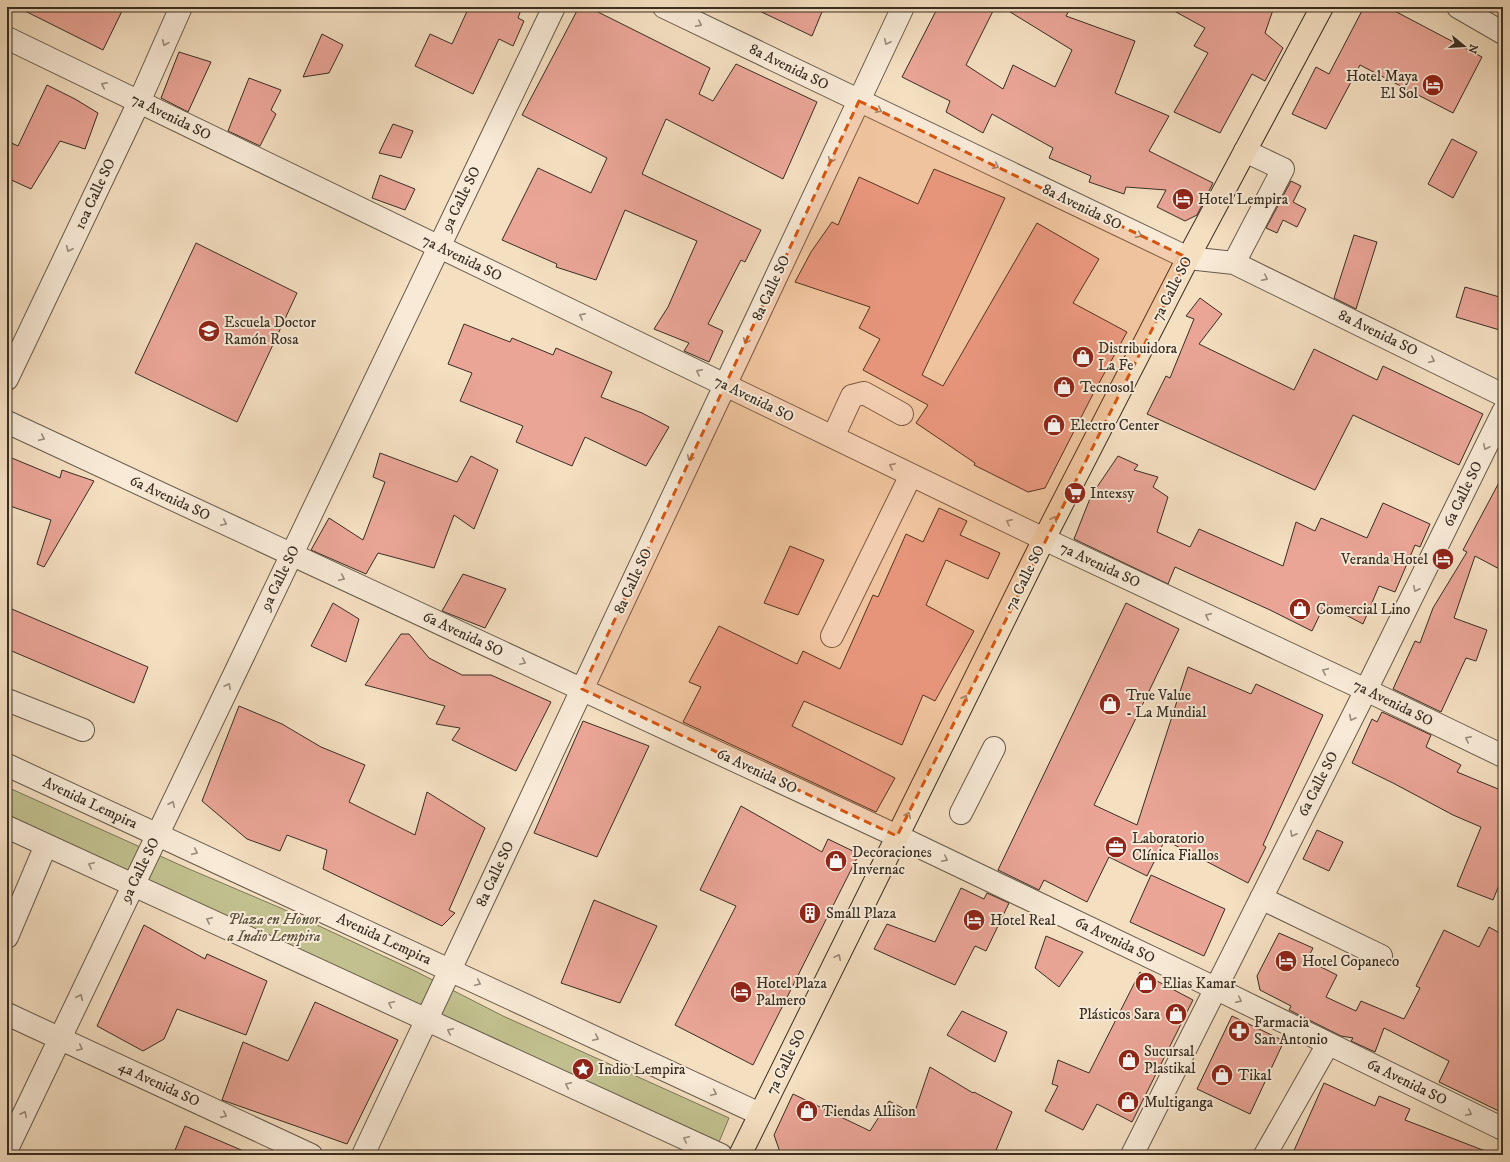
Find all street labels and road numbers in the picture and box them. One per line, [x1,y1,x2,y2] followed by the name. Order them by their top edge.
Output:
[746,40,832,94] street label: 8a Avenida SO
[128,89,214,145] street label: 7a Avenida SO
[70,155,120,233] street label: 10a Calle SO
[437,163,485,236] street label: 9a Calle SO
[1039,180,1125,234] street label: 8a Avenida SO
[419,230,505,286] street label: 7a Avenida SO
[748,252,794,324] street label: 8a Calle SO
[1147,253,1197,325] street label: 7a Calle SO
[1335,306,1421,360] street label: 8a Avenida SO
[711,371,797,427] street label: 7a Avenida SO
[1439,458,1487,530] street label: 6a Calle SO
[127,471,213,525] street label: 6a Avenida SO
[1057,538,1143,592] street label: 7a Avenida SO
[256,542,304,615] street label: 9a Calle SO
[1001,542,1049,614] street label: 7a Calle SO
[610,545,656,617] street label: 8a Calle SO
[420,607,506,661] street label: 6a Avenida SO
[1350,675,1436,731] street label: 7a Avenida SO
[714,744,800,798] street label: 6a Avenida SO
[1294,748,1342,820] street label: 6a Calle SO
[40,773,141,834] street label: Avenida Lempira
[116,834,164,907] street label: 9a Calle SO
[472,838,518,910] street label: 8a Calle SO
[334,909,435,970] street label: Avenida Lempira
[1072,912,1158,968] street label: 6a Avenida SO
[762,1026,810,1098] street label: 7a Calle SO
[1364,1054,1450,1110] street label: 6a Avenida SO
[115,1057,203,1111] street label: 4a Avenida SO

